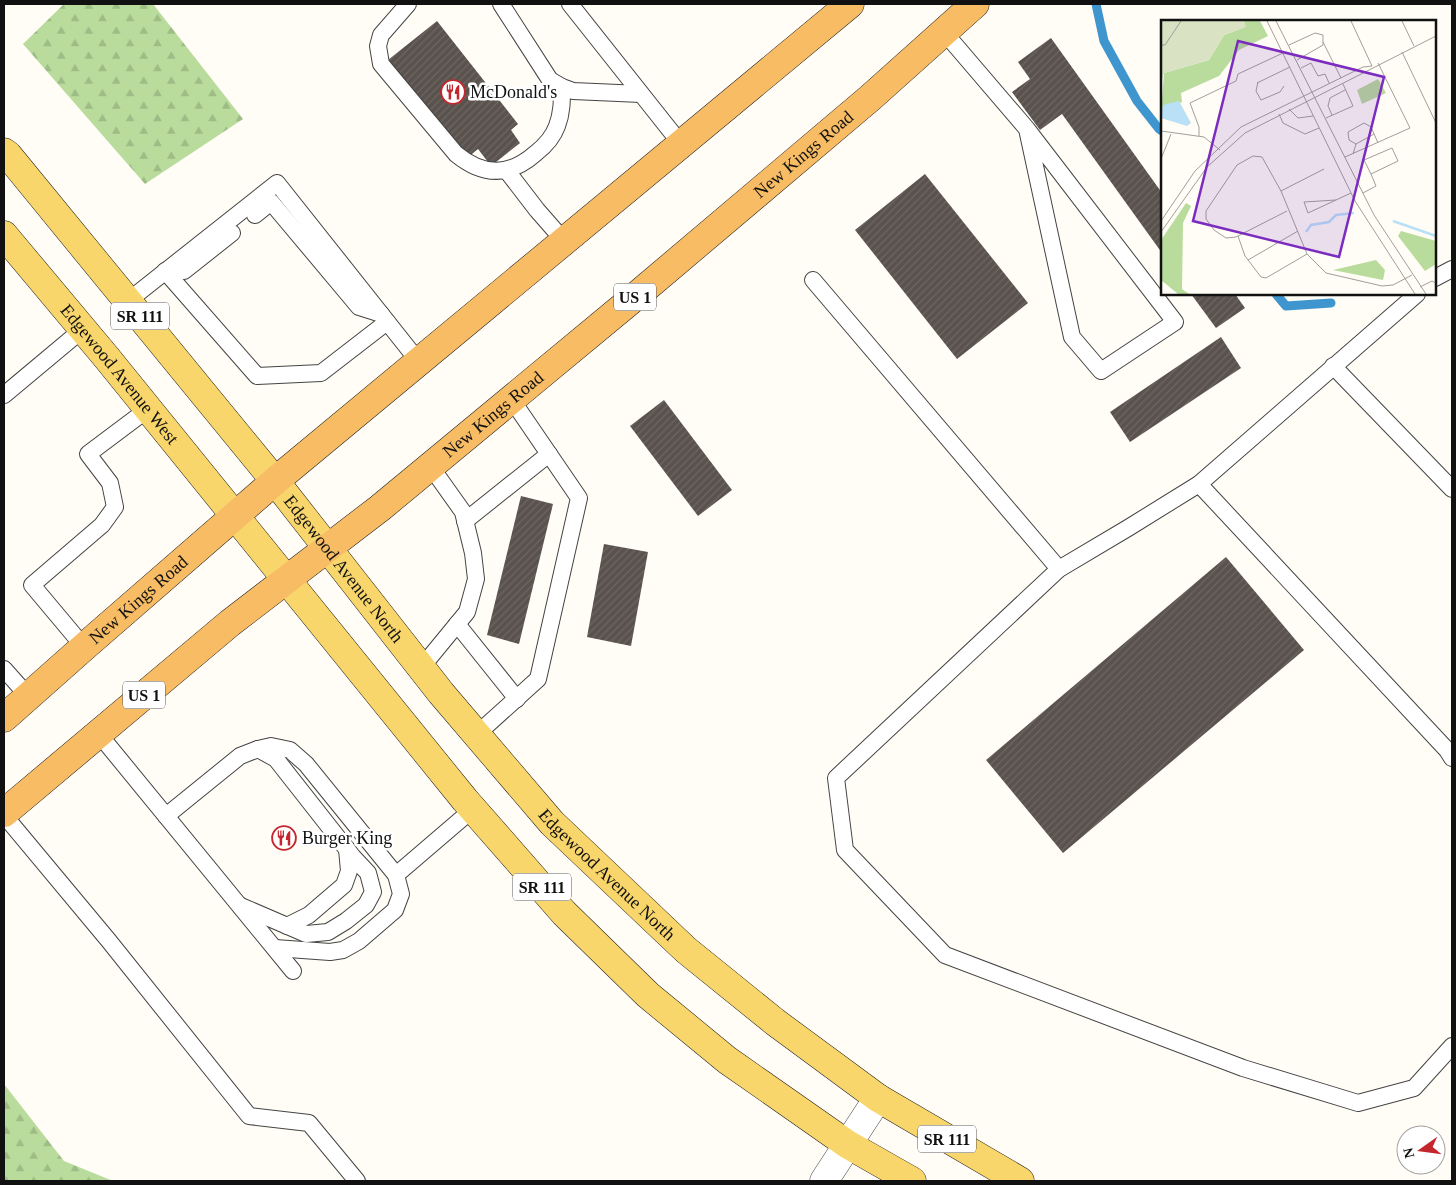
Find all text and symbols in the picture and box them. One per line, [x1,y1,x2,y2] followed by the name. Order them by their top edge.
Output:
[1161,20,1436,295] inset map
[440,79,466,105] restaurant icon: McDonald's
[470,82,557,102] place label: McDonald's
[750,107,857,202] street label: New Kings Road
[614,284,656,310] road number: US 1
[56,300,183,448] street label: Edgewood Avenue West
[111,302,169,330] road number: SR 111
[439,367,547,462] street label: New Kings Road
[280,491,408,647] street label: Edgewood Avenue North
[85,552,192,648] street label: New Kings Road
[123,682,165,708] road number: US 1
[534,805,680,945] street label: Edgewood Avenue North
[271,825,297,851] restaurant icon: Burger King
[302,828,392,848] place label: Burger King
[513,874,571,900] road number: SR 111
[1396,1125,1446,1175] north arrow
[918,1126,976,1152] road number: SR 111
[1400,1146,1417,1160] text: N

